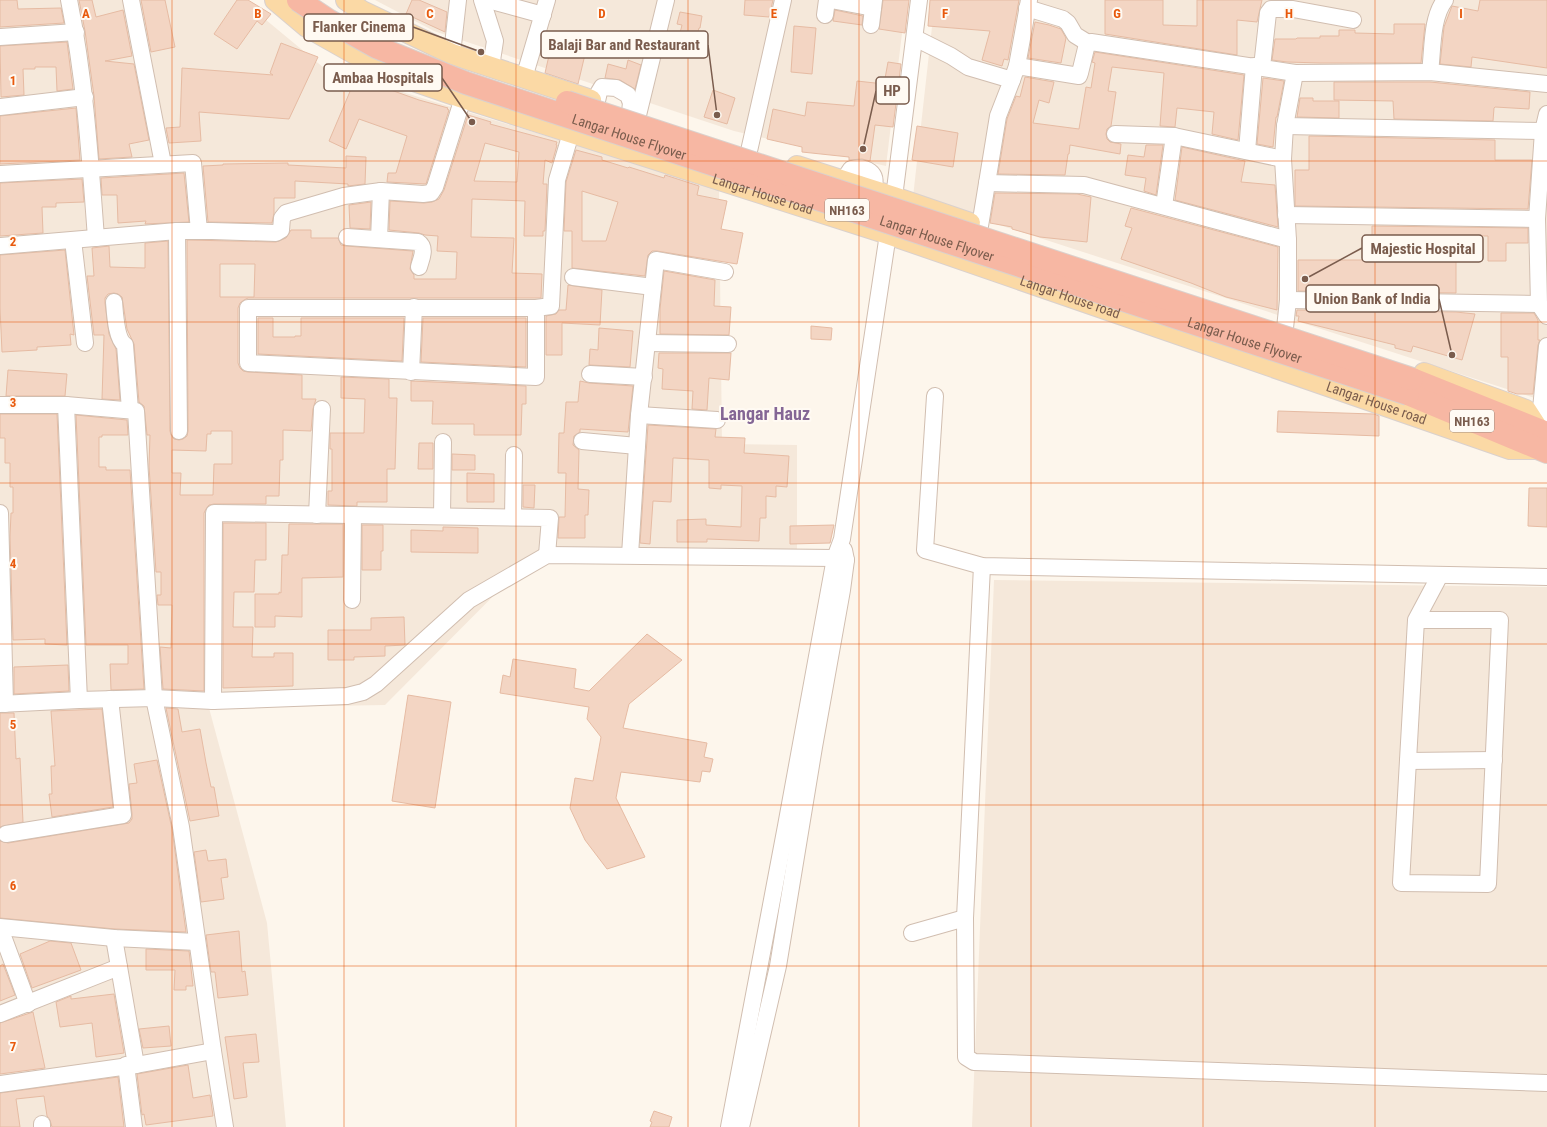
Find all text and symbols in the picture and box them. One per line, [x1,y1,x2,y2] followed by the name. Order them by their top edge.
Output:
[82,6,90,21] text: A
[254,6,262,21] text: B
[426,6,434,21] text: C
[598,6,606,21] text: D
[771,6,778,21] text: E
[942,6,948,21] text: F
[1113,6,1121,21] text: G
[1285,6,1293,21] text: H
[1459,6,1463,21] text: I
[304,14,413,41] callout: Flanker Cinema
[312,18,406,36] text: Flanker Cinema
[541,31,708,58] callout: Balaji Bar and Restaurant
[548,36,700,54] text: Balaji Bar and Restaurant
[324,64,442,91] callout: Ambaa Hospitals
[332,69,434,87] text: Ambaa Hospitals
[10,73,16,88] text: 1
[876,77,909,104] callout: HP
[883,82,901,100] text: HP
[570,111,688,163] street label: Langar House Flyover
[711,170,815,218] street label: Langar House road
[825,199,869,221] road number: NH163
[878,212,996,265] street label: Langar House Flyover
[10,234,17,249] text: 2
[1362,235,1483,262] callout: Majestic Hospital
[1371,240,1475,258] text: Majestic Hospital
[1018,272,1122,322] street label: Langar House road
[1306,285,1439,312] callout: Union Bank of India
[1313,290,1431,308] text: Union Bank of India
[1185,314,1304,366] street label: Langar House Flyover
[1324,378,1429,428] street label: Langar House road
[10,395,16,410] text: 3
[720,403,810,424] district label: Langar Hauz
[1450,410,1494,432] road number: NH163
[10,556,17,571] text: 4
[10,717,17,732] text: 5
[10,878,17,893] text: 6
[10,1039,17,1054] text: 7

